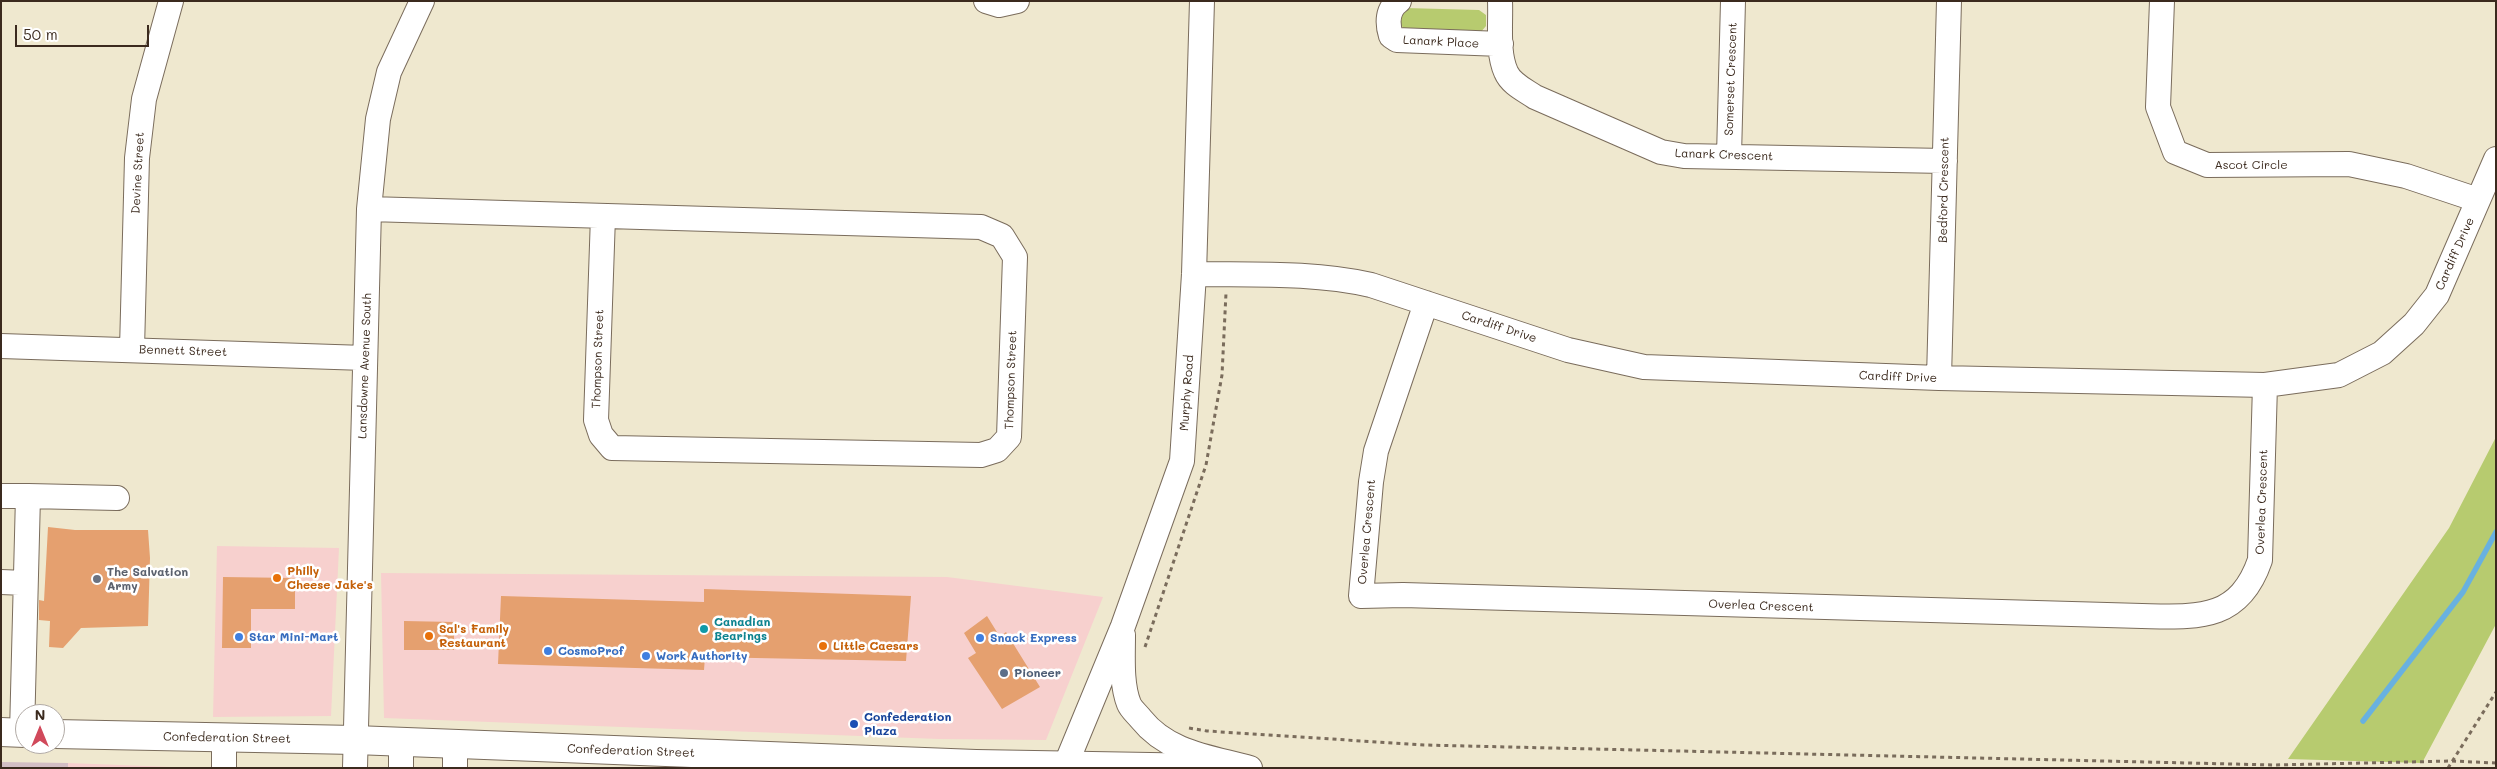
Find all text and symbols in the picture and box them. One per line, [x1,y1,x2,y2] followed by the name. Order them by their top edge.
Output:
[18,15,151,47] scale bar
[1722,22,1740,136] street label: Somerset Crescent
[23,24,58,44] text: 50 m
[1402,33,1480,51] street label: Lanark Place
[129,132,147,214] street label: Devine Street
[1936,137,1952,243] street label: Bedford Crescent
[1675,146,1773,164] street label: Lanark Crescent
[2214,158,2288,172] street label: Ascot Circle
[2433,215,2477,293] street label: Cardiff Drive
[355,293,375,439] street label: Lansdowne Avenue South
[1460,308,1538,346] street label: Cardiff Drive
[589,309,607,409] street label: Thompson Street
[1002,330,1020,430] street label: Thompson Street
[139,342,227,360] street label: Bennett Street
[1177,354,1197,432] street label: Murphy Road
[1859,368,1937,386] street label: Cardiff Drive
[2253,449,2271,555] street label: Overlea Crescent
[1355,479,1379,585] street label: Overlea Crescent
[287,564,373,592] place label: Philly Cheese Jake's
[107,565,188,593] place label: The Salvation Army
[271,572,283,584] marker: Philly Cheese Jake's
[91,573,103,585] marker: The Salvation Army
[1708,597,1814,615] street label: Overlea Crescent
[714,615,770,643] place label: Canadian Bearings
[439,622,509,650] place label: Sal's Family Restaurant
[698,623,710,635] marker: Canadian Bearings
[249,630,338,644] place label: Star Mini-Mart
[423,630,435,642] marker: Sal's Family Restaurant
[233,631,245,643] marker: Star Mini-Mart
[990,631,1077,645] place label: Snack Express
[974,632,986,644] marker: Snack Express
[833,639,919,653] place label: Little Caesars
[817,640,829,652] marker: Little Caesars
[558,644,624,658] place label: CosmoProf
[542,645,554,657] marker: CosmoProf
[656,649,748,663] place label: Work Authority
[640,650,652,662] marker: Work Authority
[1014,666,1061,680] place label: Pioneer
[998,667,1010,679] marker: Pioneer
[15,704,65,754] north arrow
[35,705,45,724] text: N
[864,710,951,738] place label: Confederation Plaza
[848,718,860,730] marker: Confederation Plaza
[163,730,291,746] street label: Confederation Street
[567,742,695,760] street label: Confederation Street

